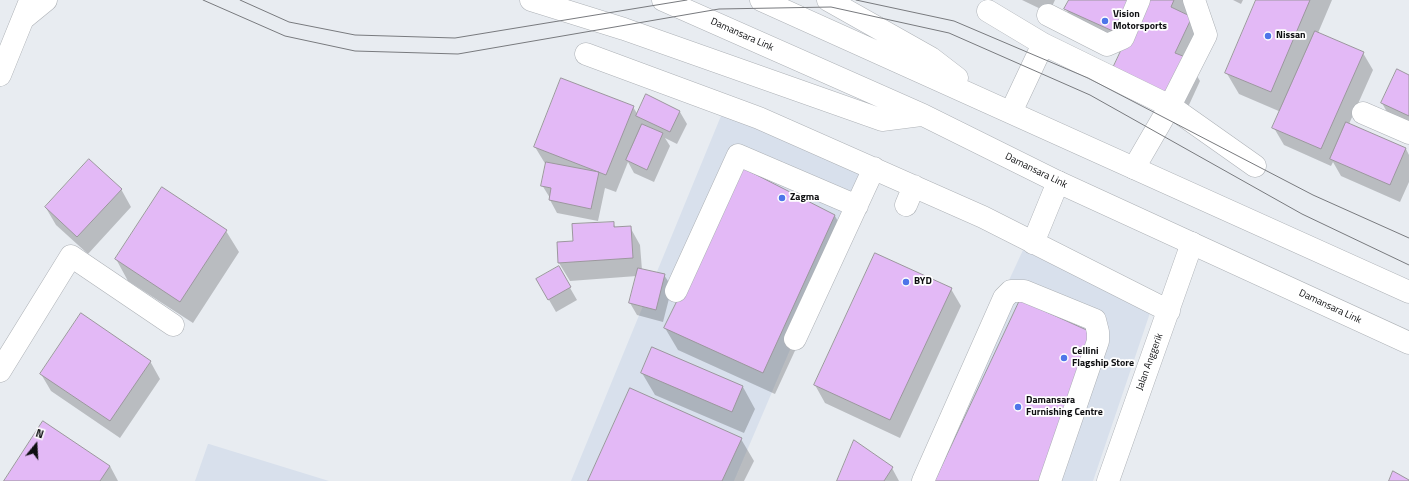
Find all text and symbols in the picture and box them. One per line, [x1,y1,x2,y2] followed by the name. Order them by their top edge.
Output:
[1113,9,1167,32] place label: Vision Motorsports
[709,16,775,54] street label: Damansara Link
[1100,16,1110,26] marker: Vision Motorsports
[1276,30,1306,42] place label: Nissan
[1263,31,1273,41] marker: Nissan
[1003,151,1069,191] street label: Damansara Link
[790,192,819,204] place label: Zagma
[777,193,787,203] marker: Zagma
[914,276,932,288] place label: BYD
[901,277,911,287] marker: BYD
[1297,287,1363,327] street label: Damansara Link
[1134,332,1166,392] street label: Jalan Anggerik
[1072,346,1134,370] place label: Cellini Flagship Store
[1059,353,1069,363] marker: Cellini Flagship Store
[1026,395,1103,418] place label: Damansara Furnishing Centre
[1013,402,1023,412] marker: Damansara Furnishing Centre
[16,425,56,465] north arrow
[34,425,46,442] text: N

